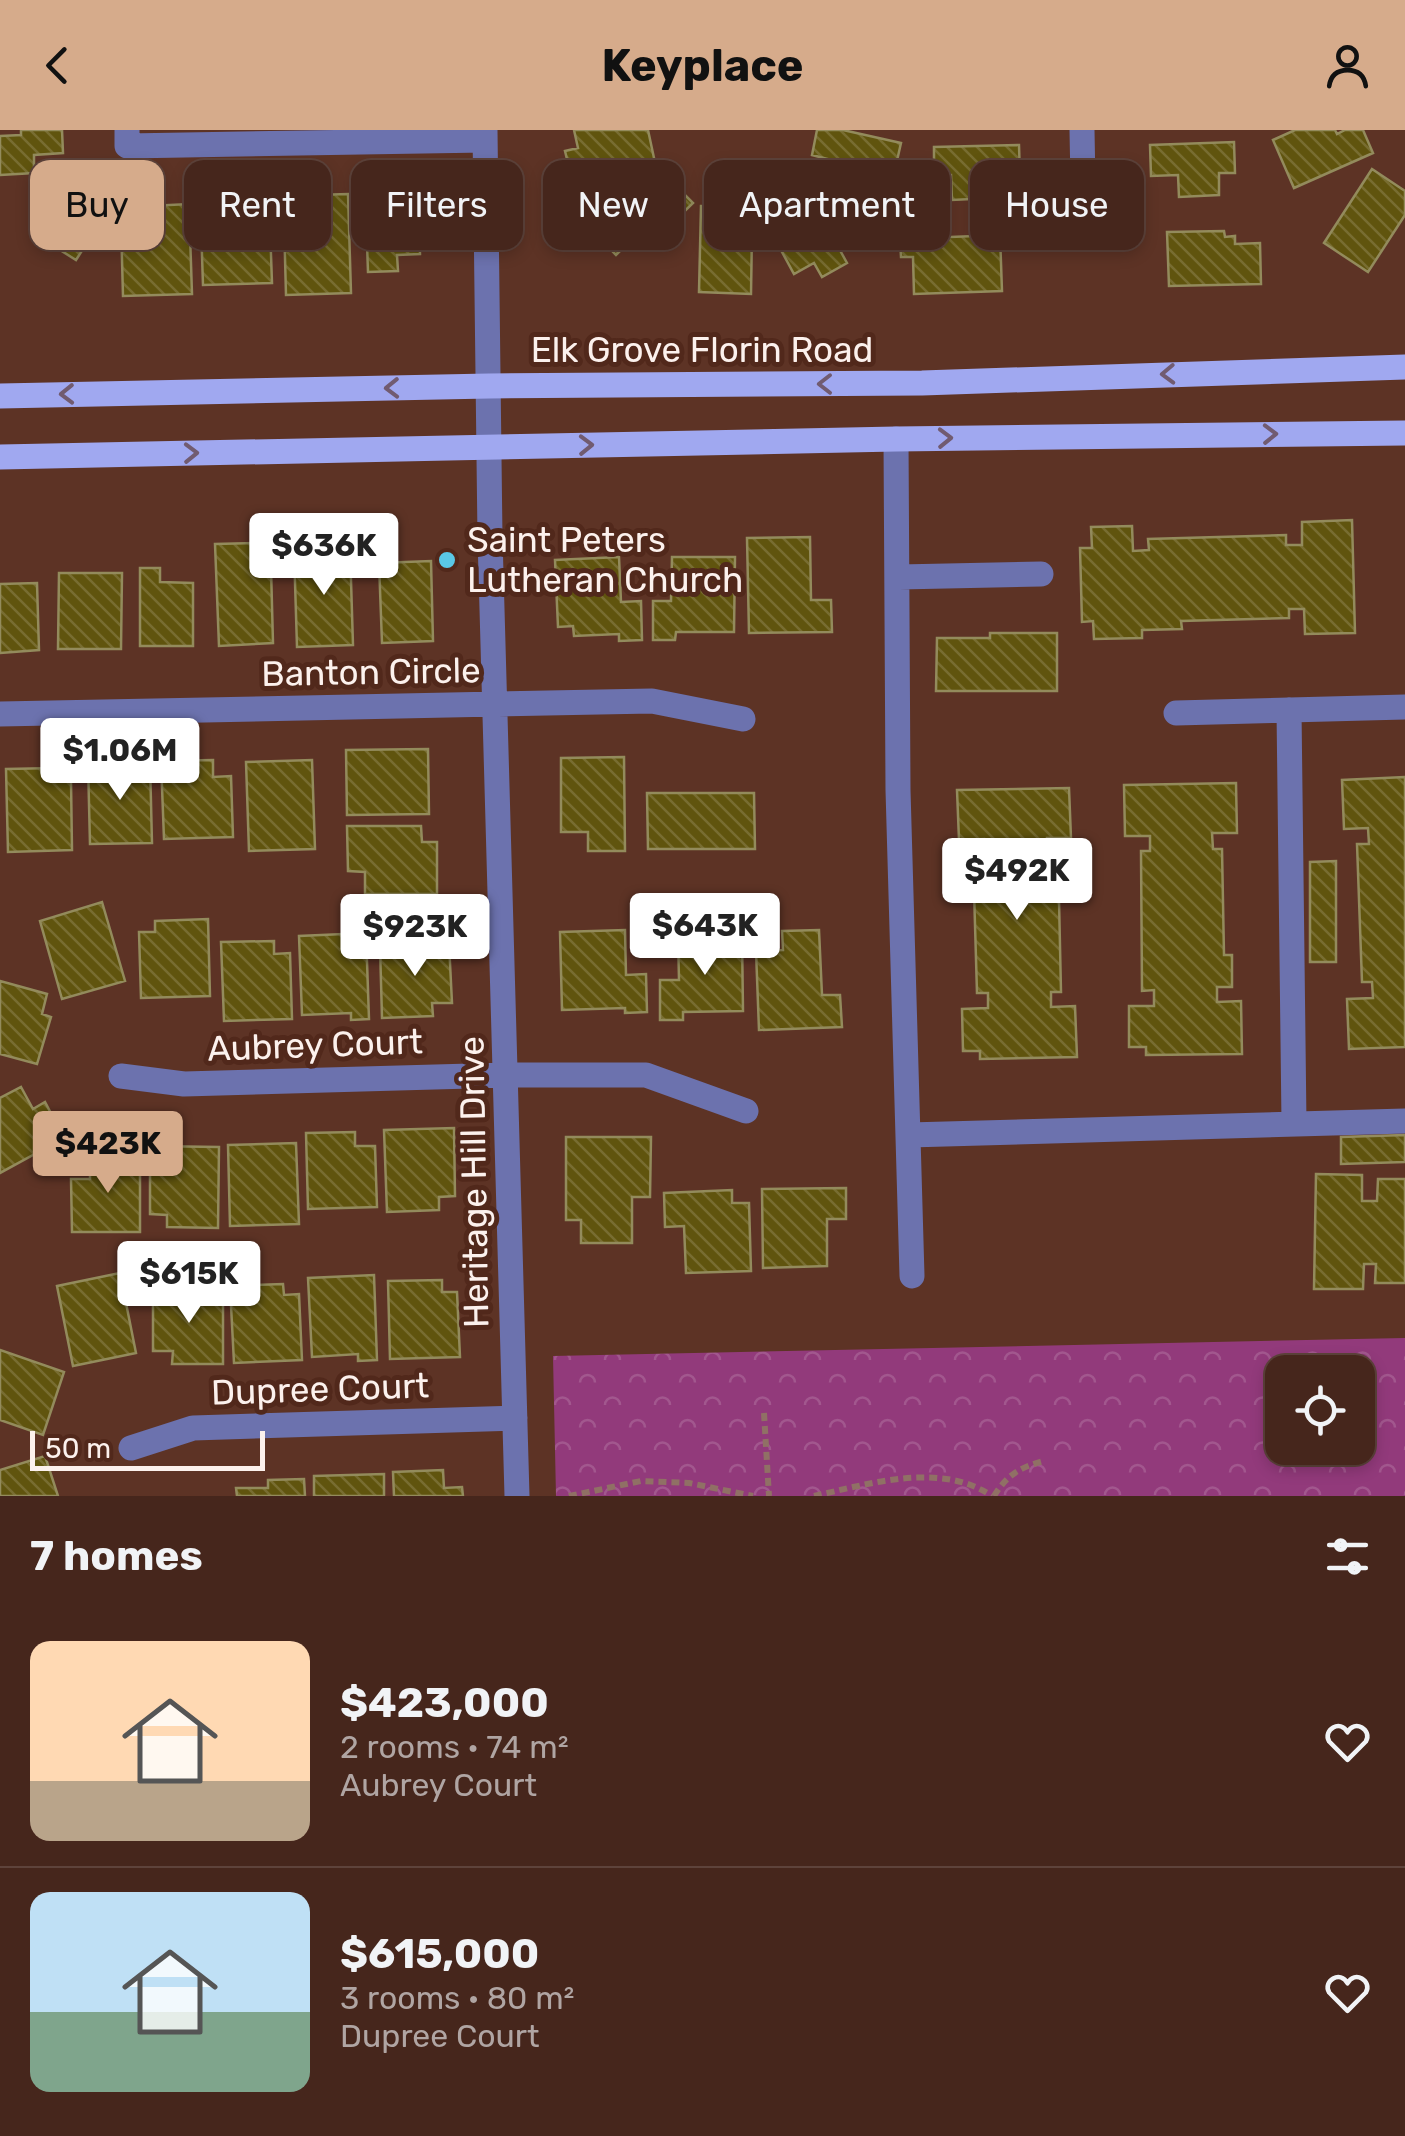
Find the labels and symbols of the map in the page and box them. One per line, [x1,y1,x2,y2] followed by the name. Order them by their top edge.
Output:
[531,329,873,371] street label: Elk Grove Florin Road
[1159,364,1175,385] one-way arrow
[816,373,832,395] one-way arrow
[383,378,399,399] one-way arrow
[58,384,74,405] one-way arrow
[1263,424,1279,445] one-way arrow
[938,427,954,449] one-way arrow
[578,434,594,456] one-way arrow
[183,443,199,464] one-way arrow
[254,513,394,598] pin: $636K
[467,519,743,601] place label: Saint Peters Lutheran Church
[436,549,458,571] marker: Saint Peters Lutheran Church
[261,649,481,695] street label: Banton Circle
[39,718,201,803] pin: $1.06M
[947,838,1087,923] pin: $492K
[635,893,775,978] pin: $643K
[345,894,485,979] pin: $923K
[207,1020,423,1070] street label: Aubrey Court
[450,1036,498,1328] street label: Heritage Hill Drive
[38,1111,178,1196] pin: $423K
[119,1241,259,1326] pin: $615K
[210,1364,430,1414] street label: Dupree Court
[30,1426,265,1470] scale bar

